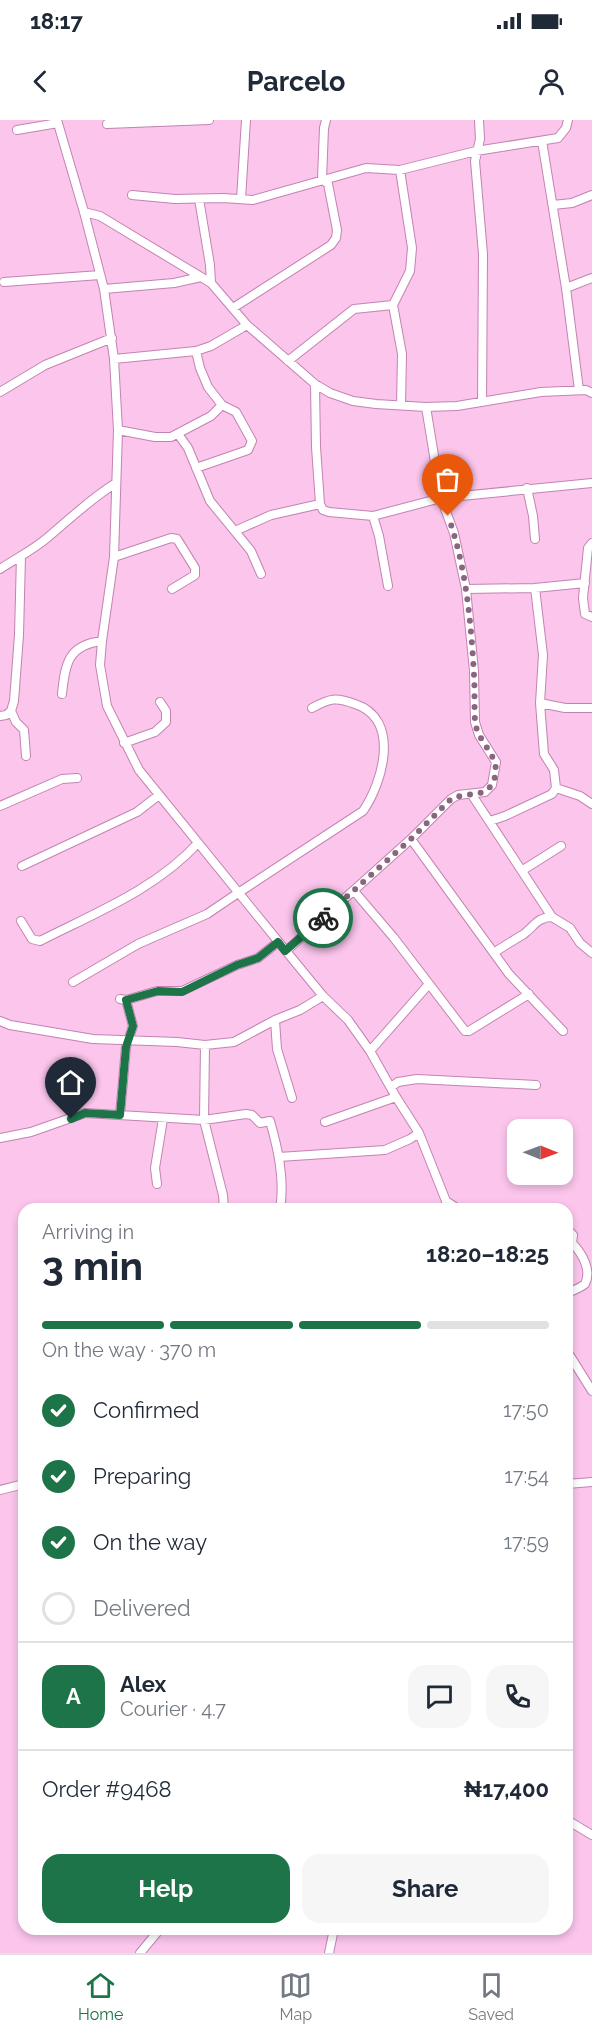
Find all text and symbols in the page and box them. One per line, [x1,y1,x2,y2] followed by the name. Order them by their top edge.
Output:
[30,8,83,34] text: 18:17
[24,65,57,98] icon: back
[535,65,568,98] icon: person
[247,66,345,97] text: Parcelo
[422,454,473,516] pin
[431,463,464,496] icon: bag
[293,888,353,948] courier
[307,902,340,935] icon: bike
[45,1057,96,1119] pin
[54,1066,87,1099] icon: home
[507,1119,573,1185] north arrow
[507,1119,573,1185] map controls
[42,1220,134,1244] text: Arriving in
[426,1241,549,1267] text: 18:20–18:25
[42,1243,143,1289] text: 3 min
[42,1338,216,1362] text: On the way · 370 m
[42,1394,75,1427] icon: check
[93,1397,200,1423] text: Confirmed
[503,1398,549,1422] text: 17:50
[42,1460,75,1493] icon: check
[93,1463,191,1489] text: Preparing
[504,1464,549,1488] text: 17:54
[42,1526,75,1559] icon: check
[93,1529,207,1555] text: On the way
[503,1530,549,1554] text: 17:59
[93,1595,191,1621] text: Delivered
[408,1665,471,1728] button: chat
[486,1665,549,1728] button: phone
[120,1671,166,1697] text: Alex
[66,1683,81,1709] text: A
[120,1697,226,1721] text: Courier · 4.7
[42,1776,171,1802] text: Order #9468
[463,1776,549,1802] text: ₦17,400
[42,1854,290,1923] button: Help
[302,1854,549,1923] button: Share
[78,1969,123,2024] tab: Home
[279,1969,312,2024] tab: Map
[468,1969,514,2024] tab: Saved

